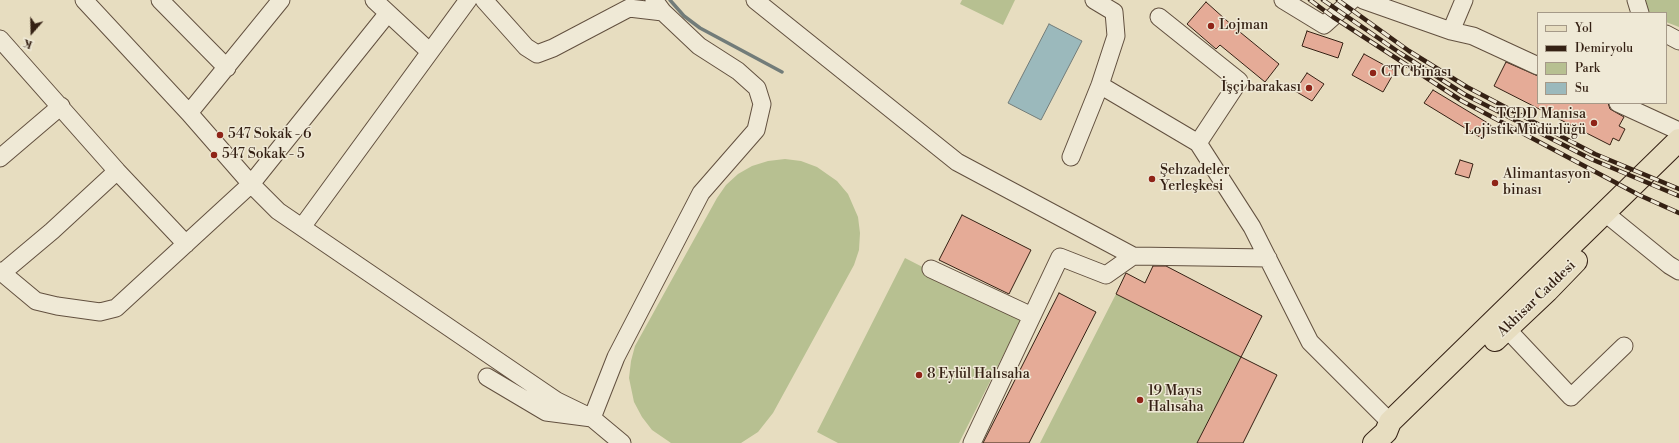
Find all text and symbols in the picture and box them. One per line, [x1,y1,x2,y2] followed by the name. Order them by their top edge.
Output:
[12,12,52,52] north arrow
[1537,12,1667,104] legend
[1219,18,1268,34] place label: Lojman
[1206,21,1216,31] marker: Lojman
[1575,21,1592,36] text: Yol
[21,35,34,51] text: K
[1575,41,1633,56] text: Demiryolu
[1575,61,1600,76] text: Park
[1381,65,1452,81] place label: CTC binası
[1368,68,1378,78] marker: CTC binası
[1221,80,1301,96] place label: İşçi barakası
[1575,81,1589,96] text: Su
[1304,83,1314,93] marker: İşçi barakası
[1464,107,1586,140] place label: TCDD Manisa Lojistik Müdürlüğü
[1589,118,1599,128] marker: TCDD Manisa Lojistik Müdürlüğü
[228,127,312,143] place label: 547 Sokak - 6
[215,130,225,140] marker: 547 Sokak - 6
[222,147,305,163] place label: 547 Sokak - 5
[209,150,219,160] marker: 547 Sokak - 5
[1160,163,1230,196] place label: Şehzadeler Yerleşkesi
[1503,167,1590,200] place label: Alimantasyon binası
[1147,174,1157,184] marker: Şehzadeler Yerleşkesi
[1490,178,1500,188] marker: Alimantasyon binası
[1494,257,1580,341] street label: Akhisar Caddesi
[927,367,1030,383] place label: 8 Eylül Halısaha
[914,370,924,380] marker: 8 Eylül Halısaha
[1148,384,1204,416] place label: 19 Mayıs Halısaha
[1135,395,1145,405] marker: 19 Mayıs Halısaha

